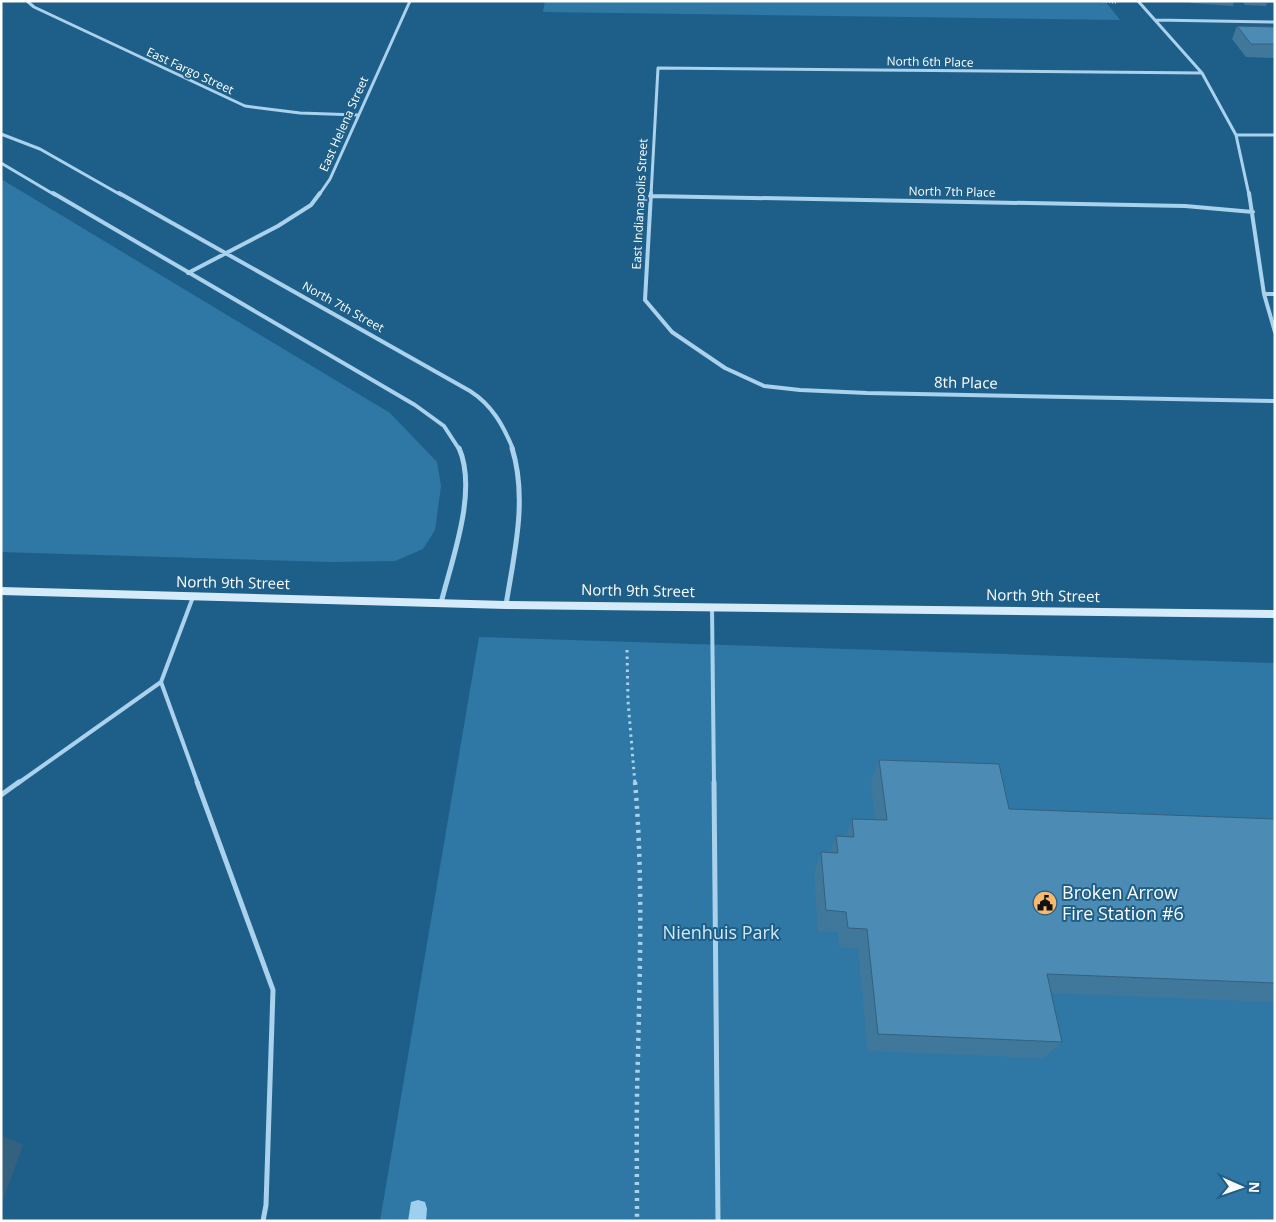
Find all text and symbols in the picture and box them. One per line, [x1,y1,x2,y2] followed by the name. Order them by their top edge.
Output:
[144,43,237,98] street label: East Fargo Street
[886,52,974,71] street label: North 6th Place
[315,74,372,174] street label: East Helena Street
[628,138,651,270] street label: East Indianapolis Street
[908,182,996,201] street label: North 7th Place
[299,277,387,336] street label: North 7th Street
[934,371,998,393] street label: 8th Place
[176,571,290,593] street label: North 9th Street
[581,579,695,601] street label: North 9th Street
[986,584,1100,606] street label: North 9th Street
[1062,880,1184,925] place label: Broken Arrow Fire Station #6
[1032,890,1058,916] public building icon: Broken Arrow Fire Station #6
[663,920,780,944] park label: Nienhuis Park
[1216,1162,1266,1212] north arrow
[1245,1181,1264,1193] text: N

